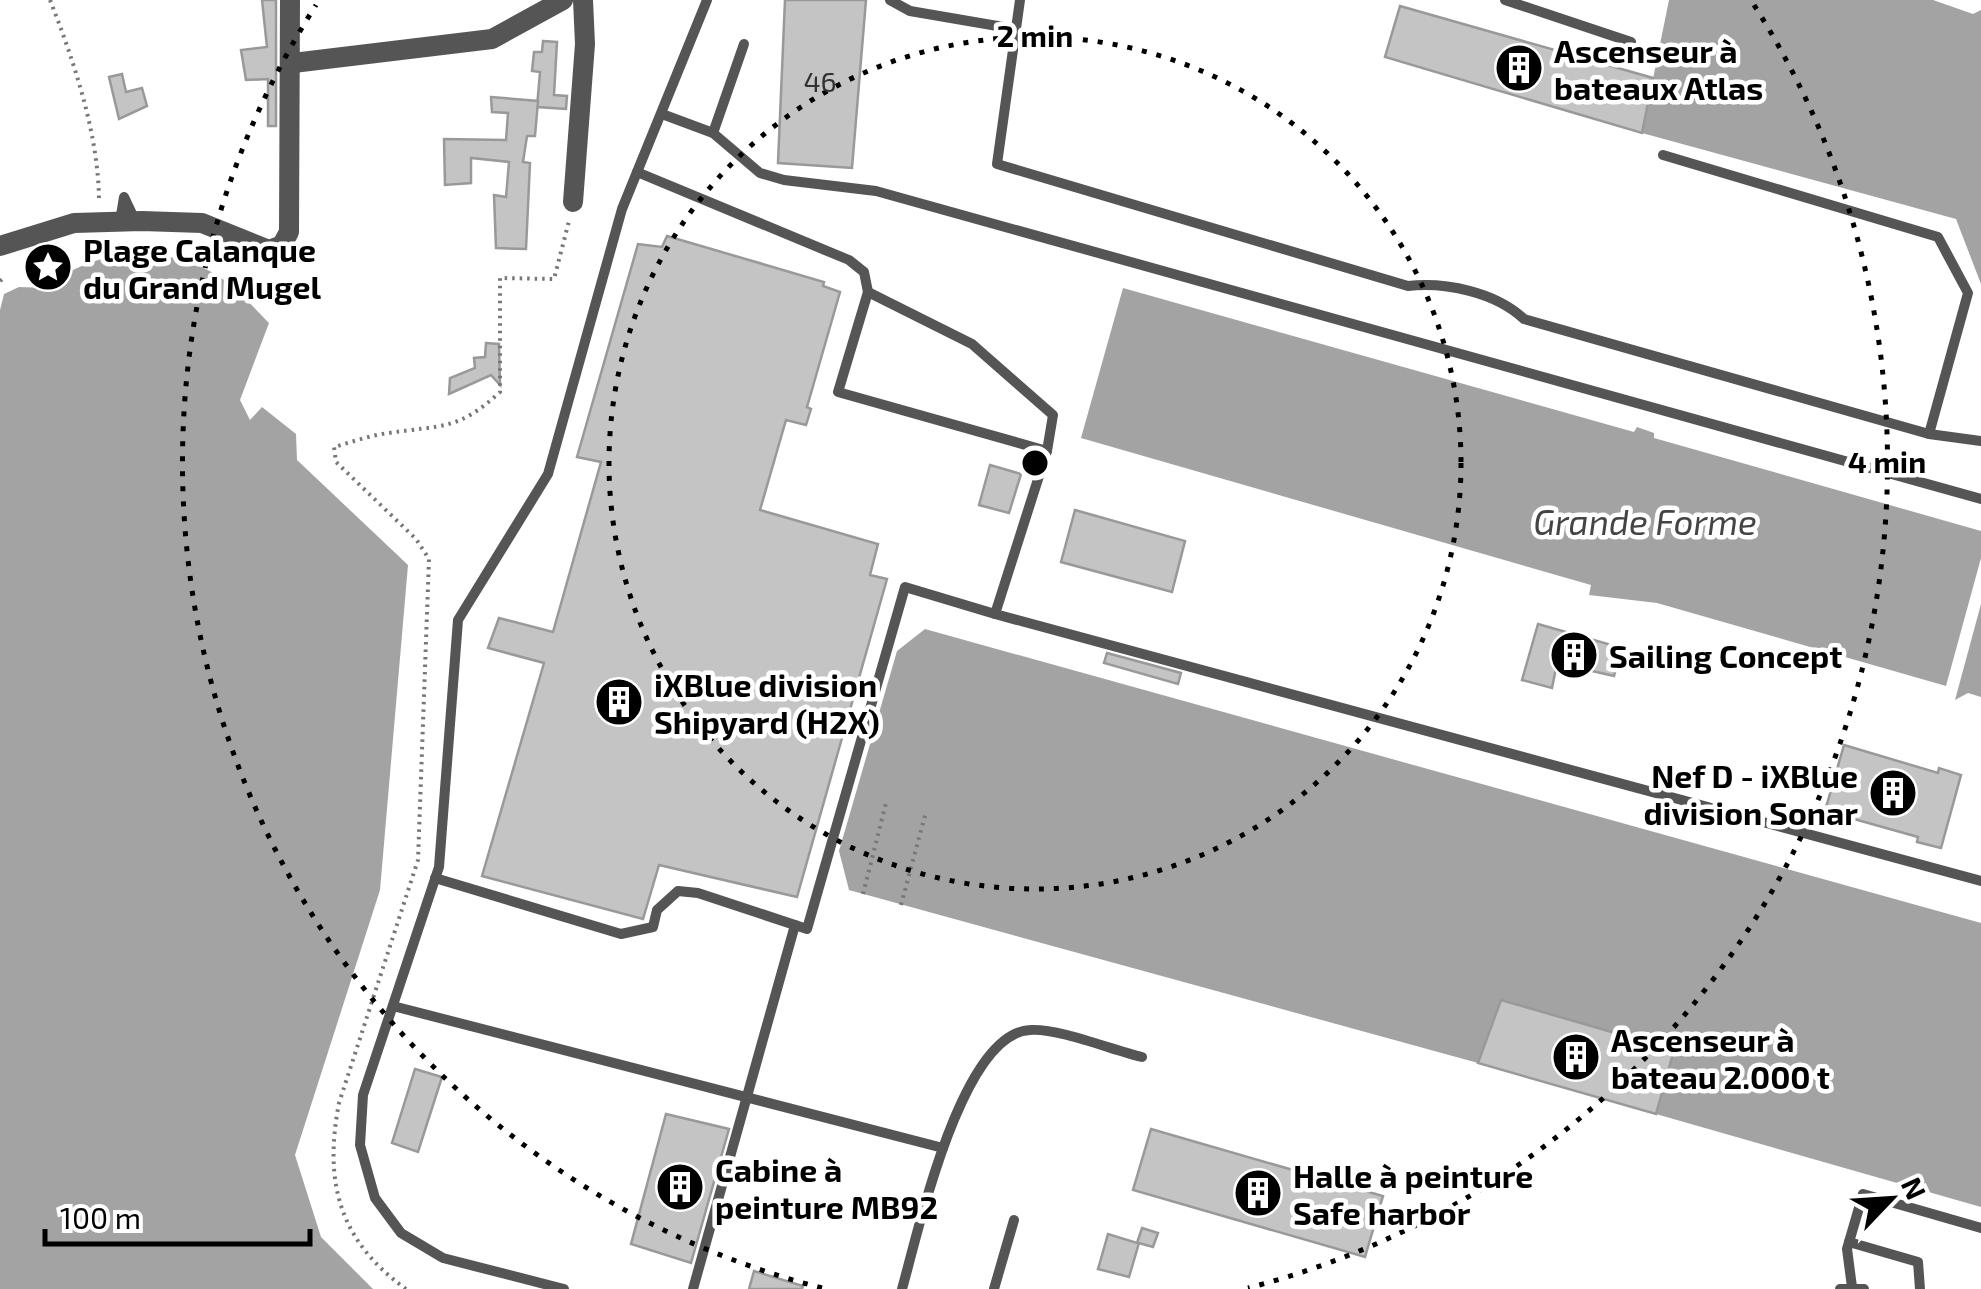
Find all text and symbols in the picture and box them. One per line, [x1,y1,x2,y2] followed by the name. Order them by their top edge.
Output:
[997,17,1073,53] text: 2 min
[1554,31,1763,106] place label: Ascenseur à bateaux Atlas
[1493,42,1545,94] building icon: Ascenseur à bateaux Atlas
[803,64,837,98] house number: 46
[83,230,322,305] place label: Plage Calanque du Grand Mugel
[22,241,74,293] place icon: Plage Calanque du Grand Mugel
[1848,443,1926,479] text: 4 min
[1017,445,1053,481] centre of rings
[1533,500,1757,542] water label: Grande Forme
[1548,629,1600,681] building icon: Sailing Concept
[1609,636,1842,674] place label: Sailing Concept
[654,665,880,741] place label: iXBlue division Shipyard (H2X)
[593,676,645,728] building icon: iXBlue division Shipyard (H2X)
[1644,756,1858,831] place label: Nef D - iXBlue division Sonar
[1867,767,1919,819] building icon: Nef D - iXBlue division Sonar
[1611,1020,1830,1095] place label: Ascenseur à bateau 2.000 t
[1550,1031,1602,1083] building icon: Ascenseur à bateau 2.000 t
[1841,1149,1941,1249] north arrow
[715,1150,938,1225] place label: Cabine à peinture MB92
[1293,1156,1533,1231] place label: Halle à peinture Safe harbor
[654,1161,706,1213] building icon: Cabine à peinture MB92
[1232,1167,1284,1219] building icon: Halle à peinture Safe harbor
[1895,1172,1934,1204] text: N
[45,1184,310,1246] scale bar
[60,1199,141,1235] text: 100 m

